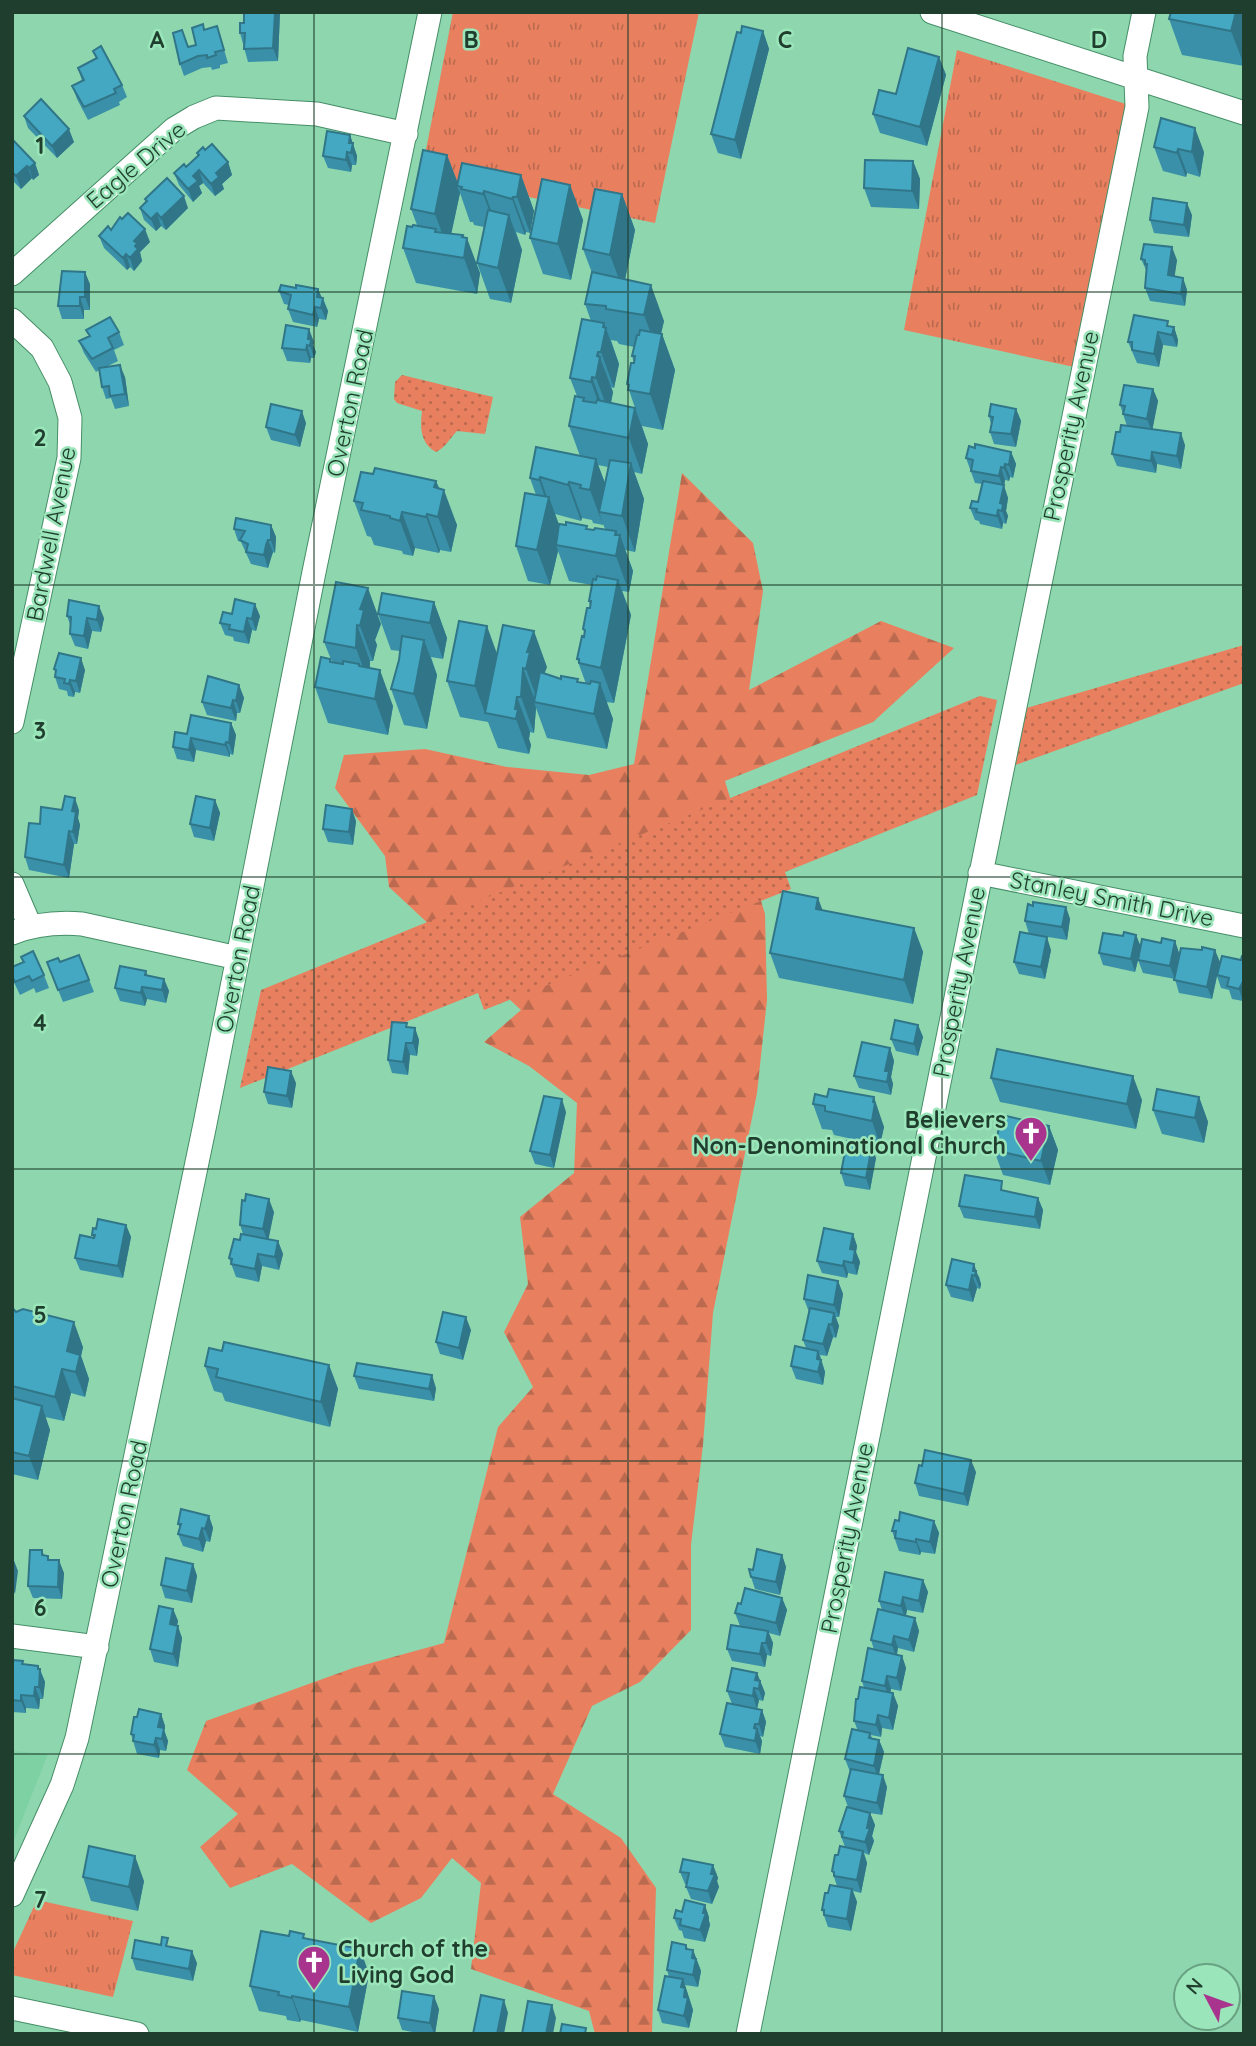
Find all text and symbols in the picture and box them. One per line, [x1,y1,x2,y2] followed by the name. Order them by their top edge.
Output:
[150,25,165,54] text: A
[463,25,479,54] text: B
[778,25,792,54] text: C
[1091,25,1107,54] text: D
[80,115,191,215] street label: Eagle Drive
[36,131,44,160] text: 1
[320,327,379,479] street label: Overton Road
[1036,328,1105,523] street label: Prosperity Avenue
[33,423,47,452] text: 2
[19,444,82,624] street label: Bardwell Avenue
[34,716,46,745] text: 3
[1008,865,1216,932] street label: Stanley Smith Drive
[209,883,266,1035] street label: Overton Road
[926,884,991,1080] street label: Prosperity Avenue
[33,1008,47,1037] text: 4
[693,1105,1006,1160] place label: Believers Non-Denominational Church
[1012,1114,1050,1163] church icon: Believers Non-Denominational Church
[33,1300,47,1329] text: 5
[94,1438,153,1590] street label: Overton Road
[814,1440,879,1636] street label: Prosperity Avenue
[34,1593,46,1622] text: 6
[34,1885,47,1914] text: 7
[338,1934,488,1989] place label: Church of the Living God
[295,1943,333,1992] church icon: Church of the Living God
[1172,1962,1242,2032] north arrow
[1181,1973,1208,1999] text: N

